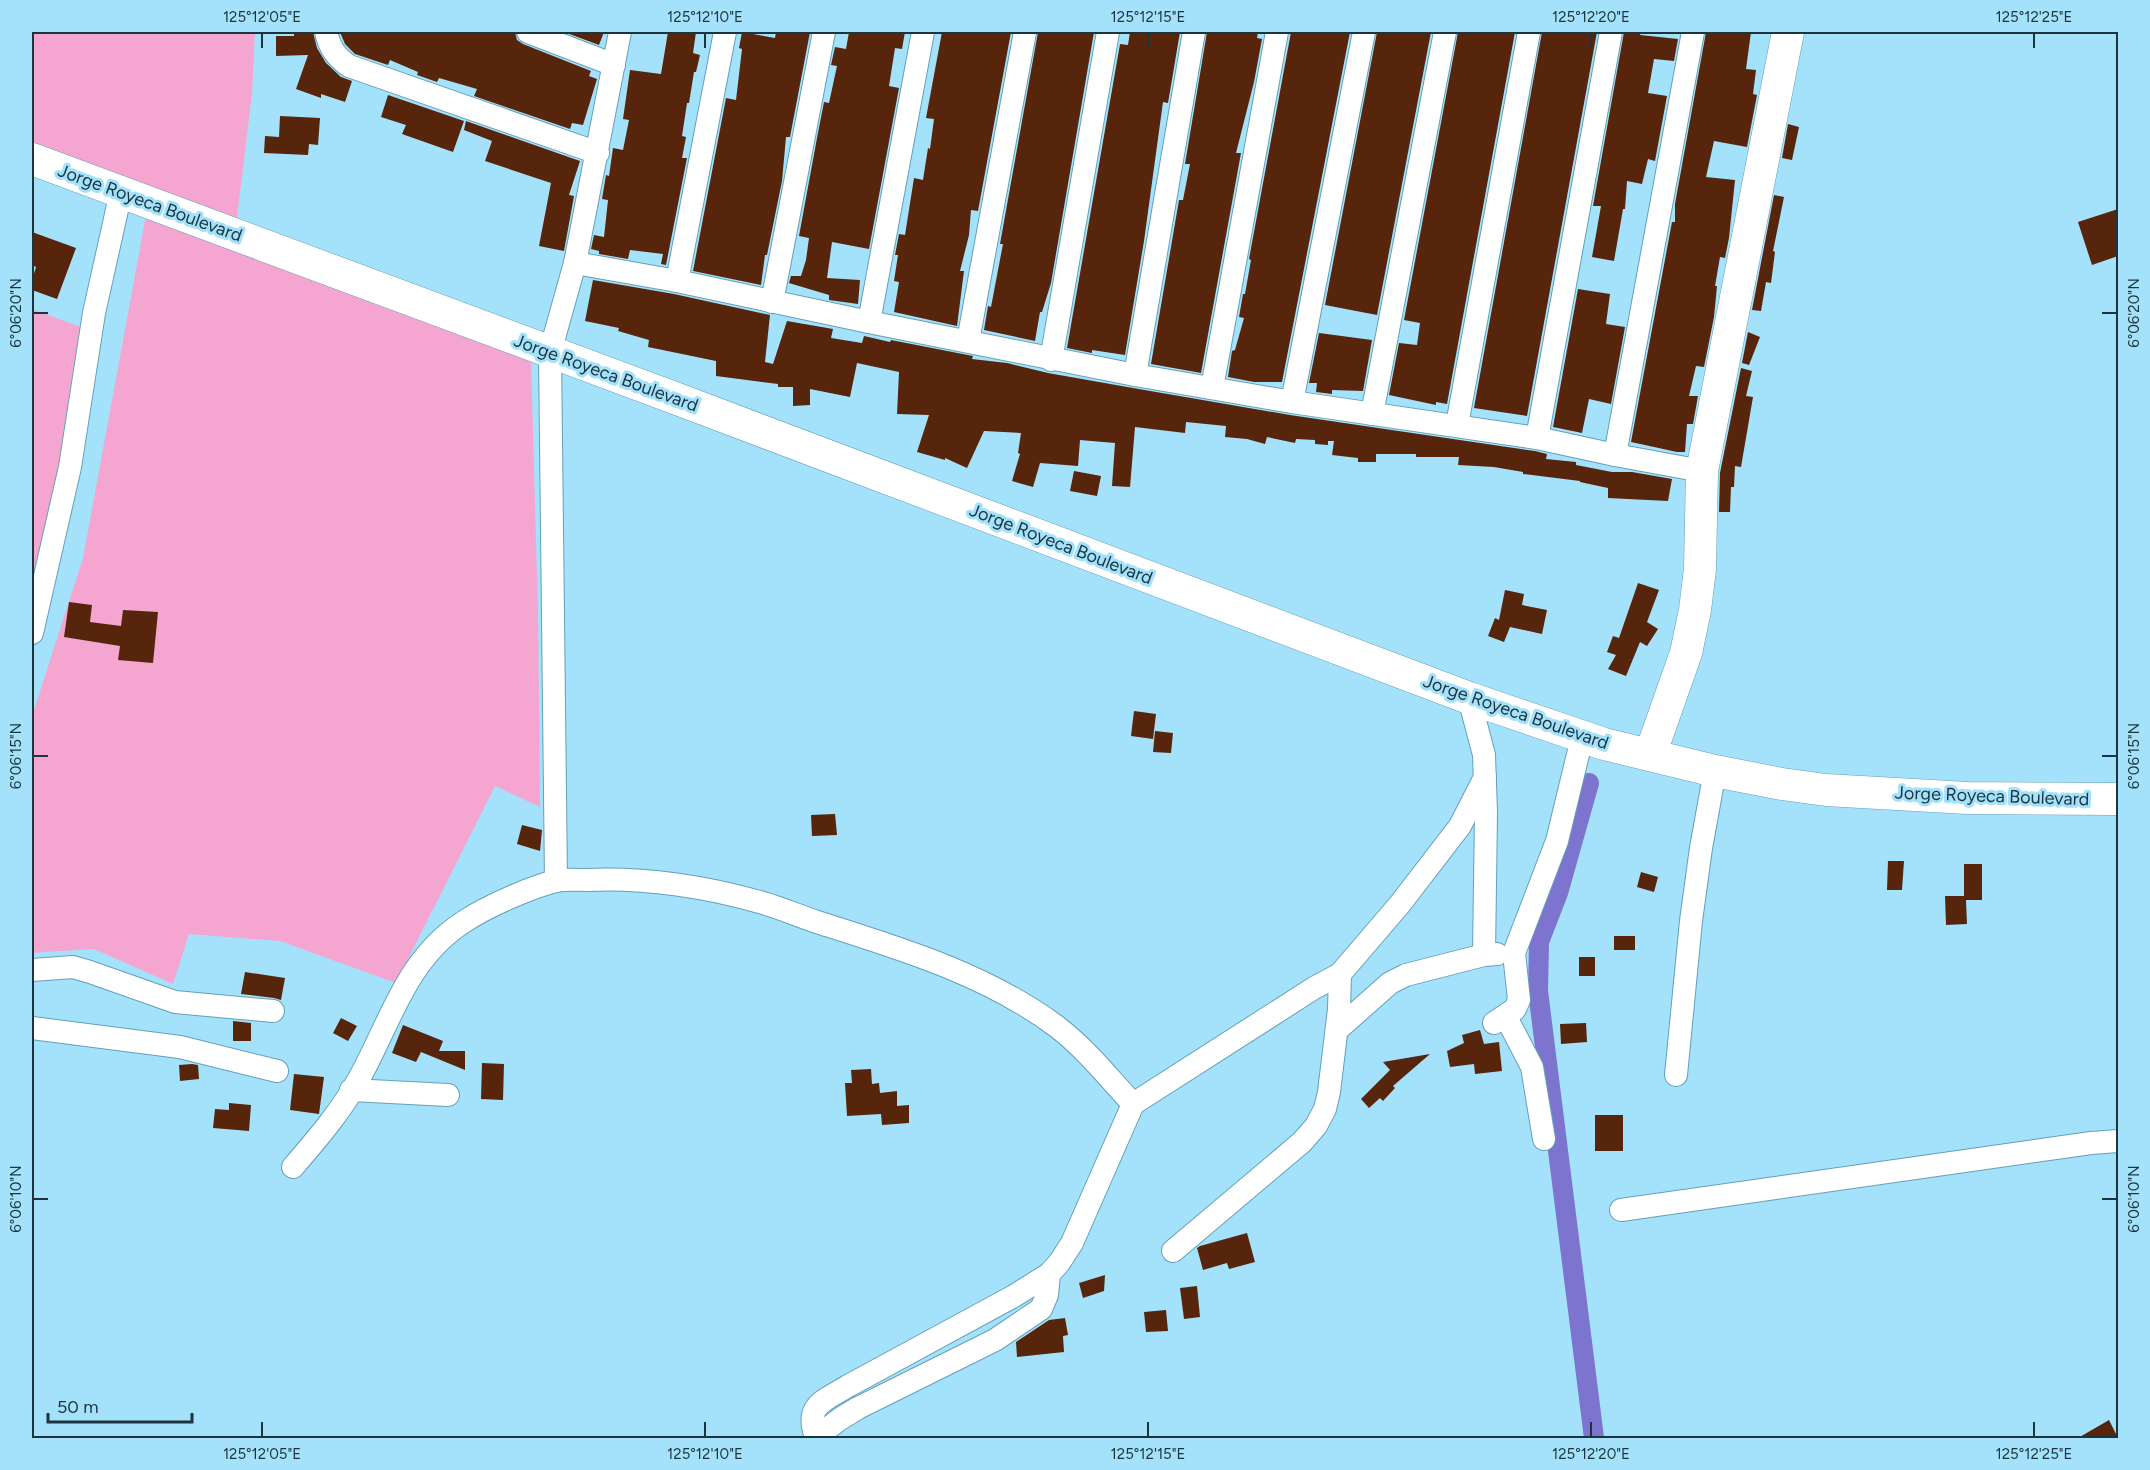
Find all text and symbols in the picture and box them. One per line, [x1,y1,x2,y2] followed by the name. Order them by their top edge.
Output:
[223,8,301,26] text: 125°12'05"E
[667,8,743,26] text: 125°12'10"E
[1111,8,1185,26] text: 125°12'15"E
[1552,8,1630,26] text: 125°12'20"E
[1995,8,2073,26] text: 125°12'25"E
[55,159,245,247] street label: Jorge Royeca Boulevard
[7,278,25,348] text: 6°06'20"N
[2125,278,2143,348] text: 6°06'20"N
[511,329,701,417] street label: Jorge Royeca Boulevard
[966,499,1156,589] street label: Jorge Royeca Boulevard
[1420,670,1612,754] street label: Jorge Royeca Boulevard
[7,723,25,789] text: 6°06'15"N
[2125,723,2143,789] text: 6°06'15"N
[1894,782,2090,810] street label: Jorge Royeca Boulevard
[7,1165,25,1233] text: 6°06'10"N
[2125,1165,2143,1233] text: 6°06'10"N
[48,1386,192,1424] scale bar
[57,1396,99,1418] text: 50 m
[223,1445,301,1463] text: 125°12'05"E
[667,1445,743,1463] text: 125°12'10"E
[1111,1445,1185,1463] text: 125°12'15"E
[1552,1445,1630,1463] text: 125°12'20"E
[1995,1445,2073,1463] text: 125°12'25"E

